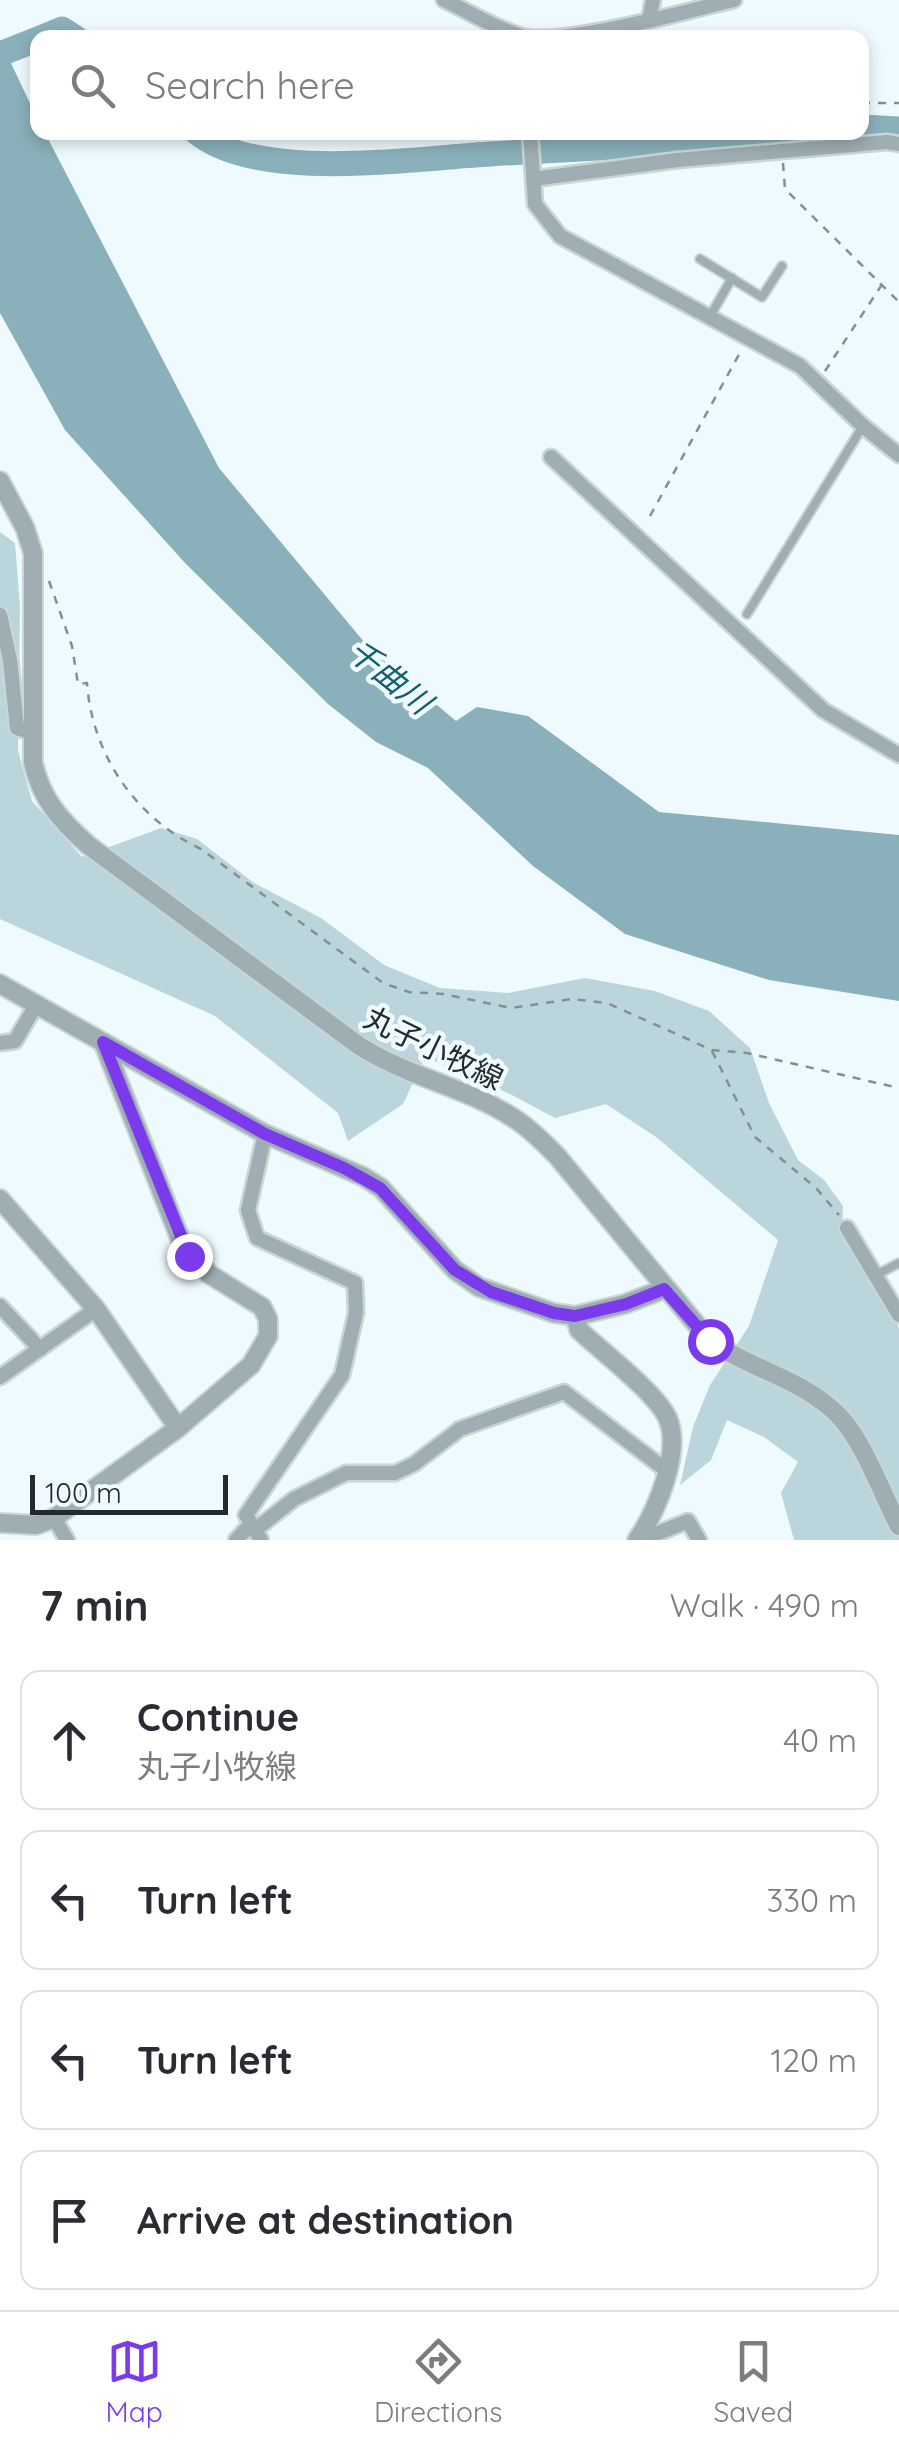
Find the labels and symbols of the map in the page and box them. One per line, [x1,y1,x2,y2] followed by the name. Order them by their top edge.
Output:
[340,630,442,724] water label: 千曲川
[358,998,510,1098] street label: 丸子小牧線
[167,1234,213,1280] route end
[688,1319,734,1365] route start
[30,1470,228,1514] scale bar

